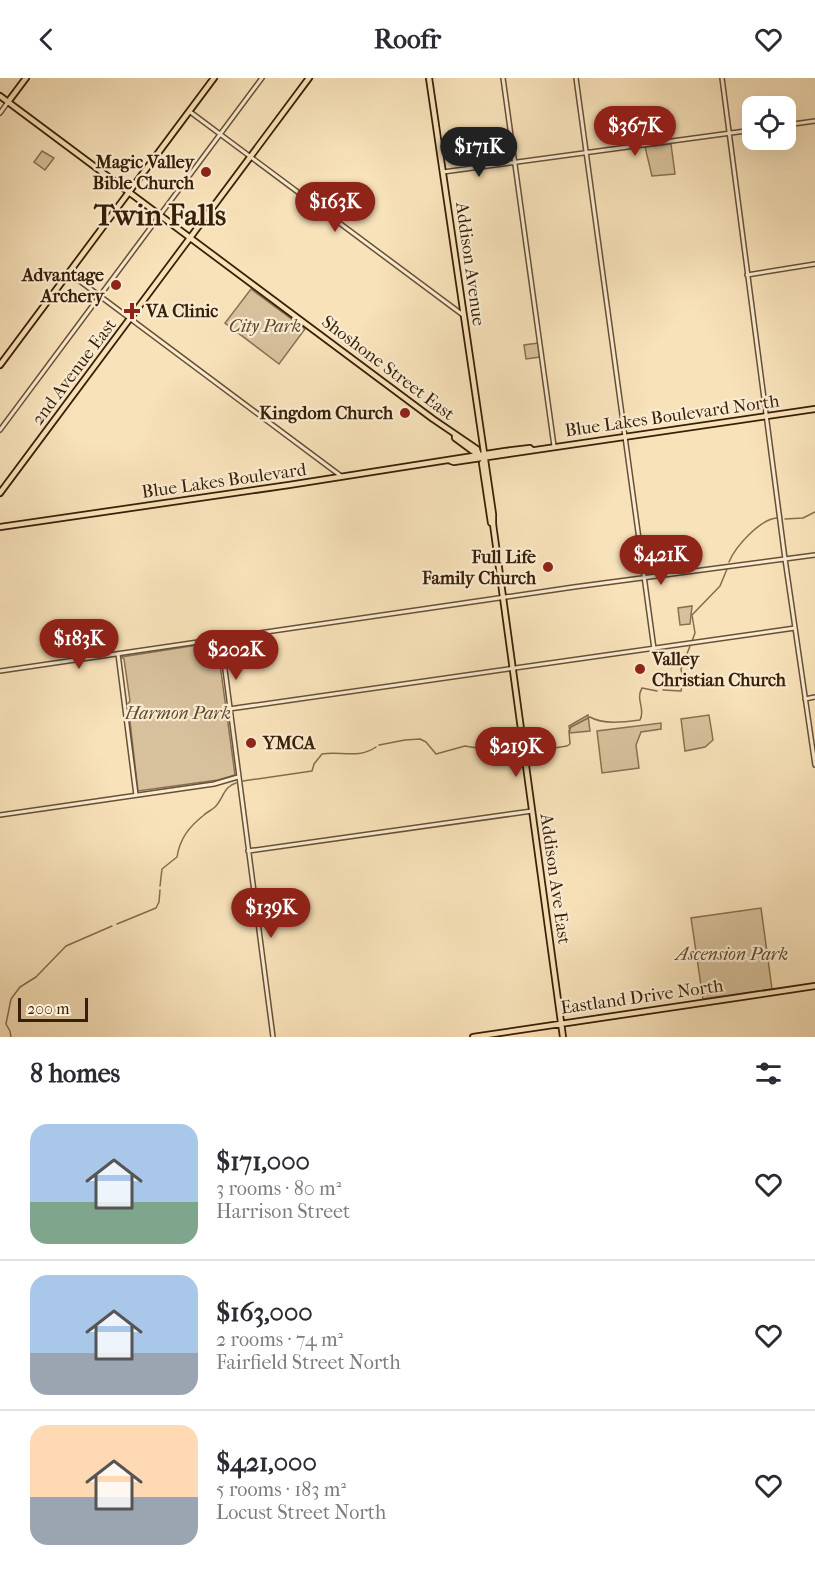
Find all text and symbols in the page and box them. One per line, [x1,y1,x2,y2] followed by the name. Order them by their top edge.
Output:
[30,23,63,56] icon: back
[374,23,441,55] text: Roofr
[752,23,785,56] icon: heart
[742,96,796,150] map controls
[742,96,796,150] button: locate
[593,106,677,157] pin: $367K
[608,114,662,137] text: $367K
[437,127,521,178] pin: $171K
[454,135,504,158] text: $171K
[92,152,195,194] place label: Magic Valley Bible Church
[199,165,213,179] marker: Magic Valley Bible Church
[293,182,377,233] pin: $163K
[309,190,361,213] text: $163K
[93,198,226,233] district label: Twin Falls
[451,200,489,327] street label: Addison Avenue
[21,265,105,307] place label: Advantage Archery
[109,278,123,292] marker: Advantage Archery
[145,301,218,322] place label: VA Clinic
[123,302,141,320] marker: VA Clinic
[317,311,459,425] street label: Shoshone Street East
[27,314,121,429] street label: 2nd Avenue East
[229,316,301,337] park label: City Park
[563,391,781,441] street label: Blue Lakes Boulevard North
[259,403,394,424] place label: Kingdom Church
[398,406,412,420] marker: Kingdom Church
[140,459,308,503] street label: Blue Lakes Boulevard
[619,535,703,586] pin: $421K
[634,543,688,566] text: $421K
[421,547,537,589] place label: Full Life Family Church
[541,560,555,574] marker: Full Life Family Church
[37,619,121,670] pin: $183K
[54,627,104,650] text: $183K
[194,630,278,681] pin: $202K
[207,638,265,661] text: $202K
[651,649,787,691] place label: Valley Christian Church
[633,662,647,676] marker: Valley Christian Church
[124,703,231,724] park label: Harmon Park
[474,727,558,778] pin: $219K
[262,733,317,754] place label: YMCA
[489,735,543,758] text: $219K
[244,736,258,750] marker: YMCA
[535,811,575,946] street label: Addison Ave East
[229,888,313,939] pin: $139K
[245,896,297,919] text: $139K
[674,944,788,965] park label: Ascension Park
[559,975,725,1019] street label: Eastland Drive North
[18,995,88,1022] scale bar
[27,999,70,1018] text: 200 m
[752,1057,785,1090] icon: filters
[30,1058,120,1089] text: 8 homes
[216,1146,310,1177] text: $171,000
[78,1148,150,1220] icon: home
[752,1168,785,1201] icon: heart
[216,1177,341,1200] text: 3 rooms · 80 m²
[216,1200,350,1223] text: Harrison Street
[216,1297,313,1328] text: $163,000
[78,1299,150,1371] icon: home
[752,1319,785,1352] icon: heart
[216,1328,343,1351] text: 2 rooms · 74 m²
[216,1351,401,1374] text: Fairfield Street North
[216,1447,317,1478] text: $421,000
[78,1449,150,1521] icon: home
[752,1469,785,1502] icon: heart
[216,1478,346,1501] text: 5 rooms · 183 m²
[216,1501,386,1524] text: Locust Street North

